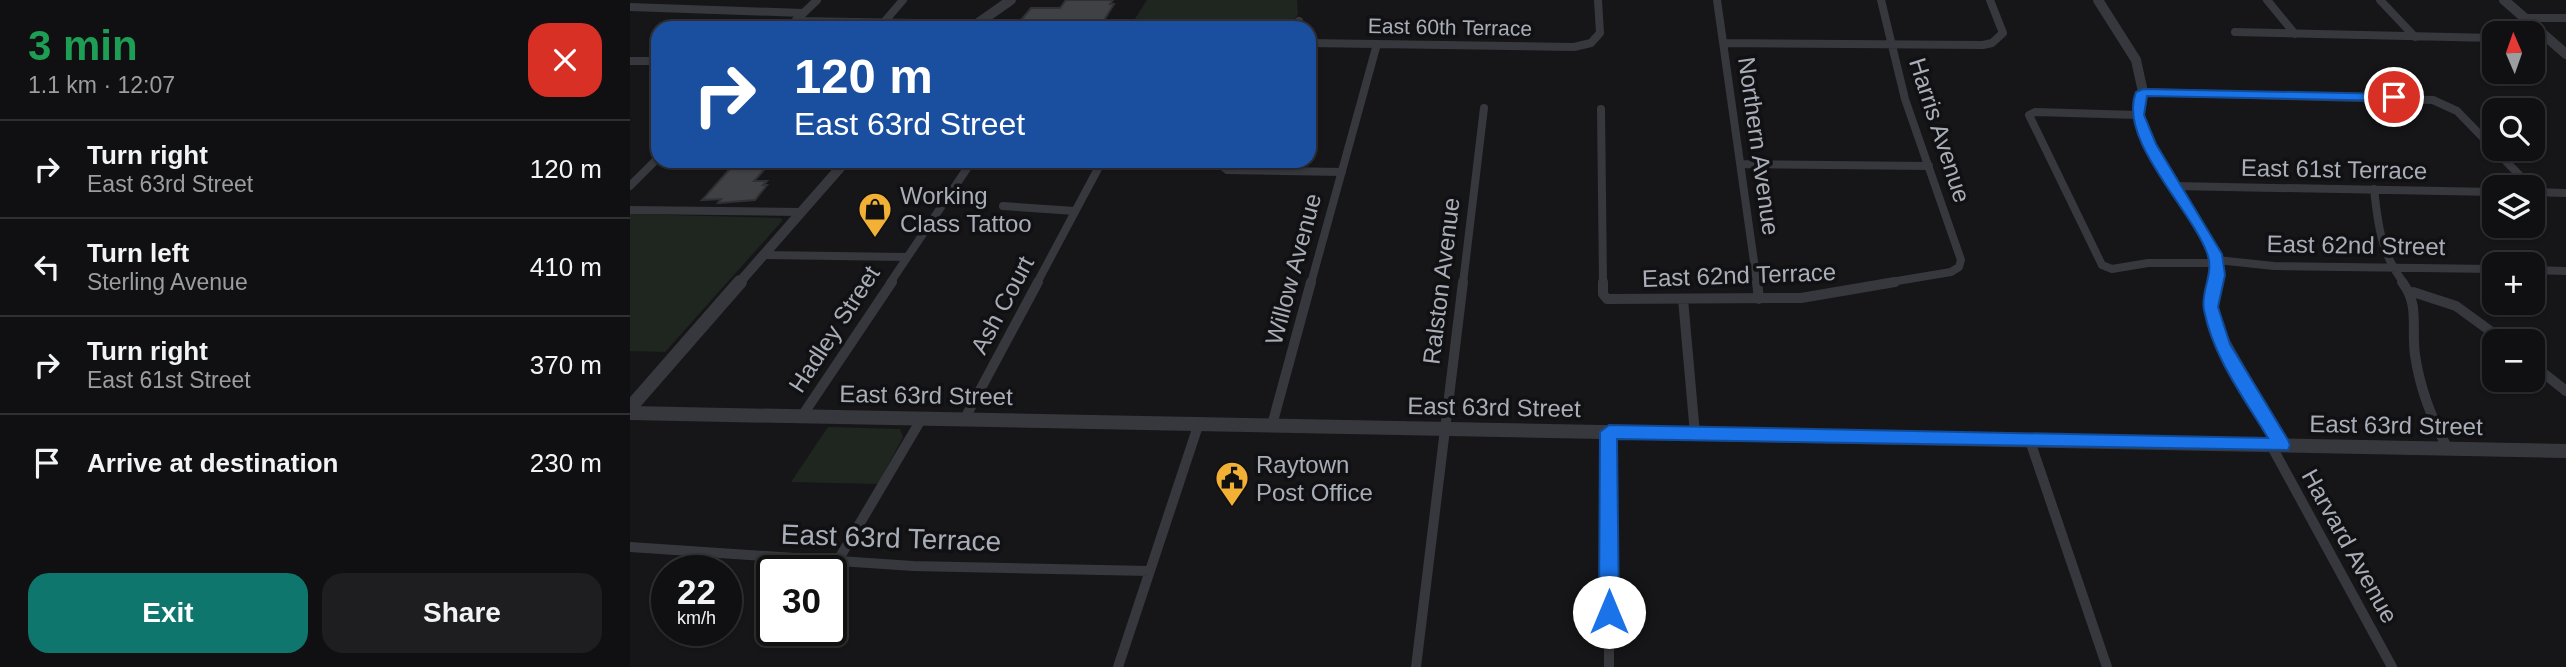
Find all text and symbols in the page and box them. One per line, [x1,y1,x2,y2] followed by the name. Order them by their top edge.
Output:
[1368,14,1532,40] street label: East 60th Terrace
[2482,21,2544,84] north arrow
[2482,21,2545,392] map controls
[28,22,138,69] text: 3 min
[528,23,602,97] button: close
[679,49,770,140] icon: right
[794,49,933,103] text: 120 m
[1904,54,1976,206] street label: Harris Avenue
[1733,55,1785,237] street label: Northern Avenue
[2364,67,2424,127] pin
[28,72,175,98] text: 1.1 km · 12:07
[2375,78,2413,116] icon: arrive
[2482,98,2545,161] button: search
[794,106,1025,142] text: East 63rd Street
[87,140,208,170] text: Turn right
[28,150,66,188] icon: right
[530,154,602,184] text: 120 m
[2241,154,2427,184] street label: East 61st Terrace
[87,171,253,197] text: East 63rd Street
[2482,175,2545,238] button: layers
[900,182,1032,237] place label: Working Class Tattoo
[856,190,894,239] shop icon: Working Class Tattoo
[1260,190,1326,348] street label: Willow Avenue
[1417,196,1465,366] street label: Ralston Avenue
[2266,230,2446,260] street label: East 62nd Street
[87,238,189,268] text: Turn left
[28,248,66,286] icon: left
[965,251,1039,358] street label: Ash Court
[530,252,602,282] text: 410 m
[2482,252,2545,315] button: +
[1641,258,1837,292] street label: East 62nd Terrace
[783,260,885,397] street label: Hadley Street
[87,269,248,295] text: Sterling Avenue
[2482,329,2545,392] button: −
[87,336,208,366] text: Turn right
[28,346,66,384] icon: right
[530,350,602,380] text: 370 m
[87,367,251,393] text: East 61st Street
[839,380,1013,410] street label: East 63rd Street
[1407,392,1581,422] street label: East 63rd Street
[2309,410,2483,440] street label: East 63rd Street
[28,444,66,482] icon: arrive
[87,448,338,478] text: Arrive at destination
[530,448,602,478] text: 230 m
[1256,451,1373,506] place label: Raytown Post Office
[1213,459,1251,508] public building icon: Raytown Post Office
[2297,464,2403,628] street label: Harvard Avenue
[780,519,1002,557] street label: East 63rd Terrace
[756,555,847,646] speed limit sign: 30
[677,572,716,611] text: 22
[28,573,308,653] button: Exit
[322,573,602,653] button: Share
[1572,575,1646,649] position arrow
[677,608,716,628] text: km/h

